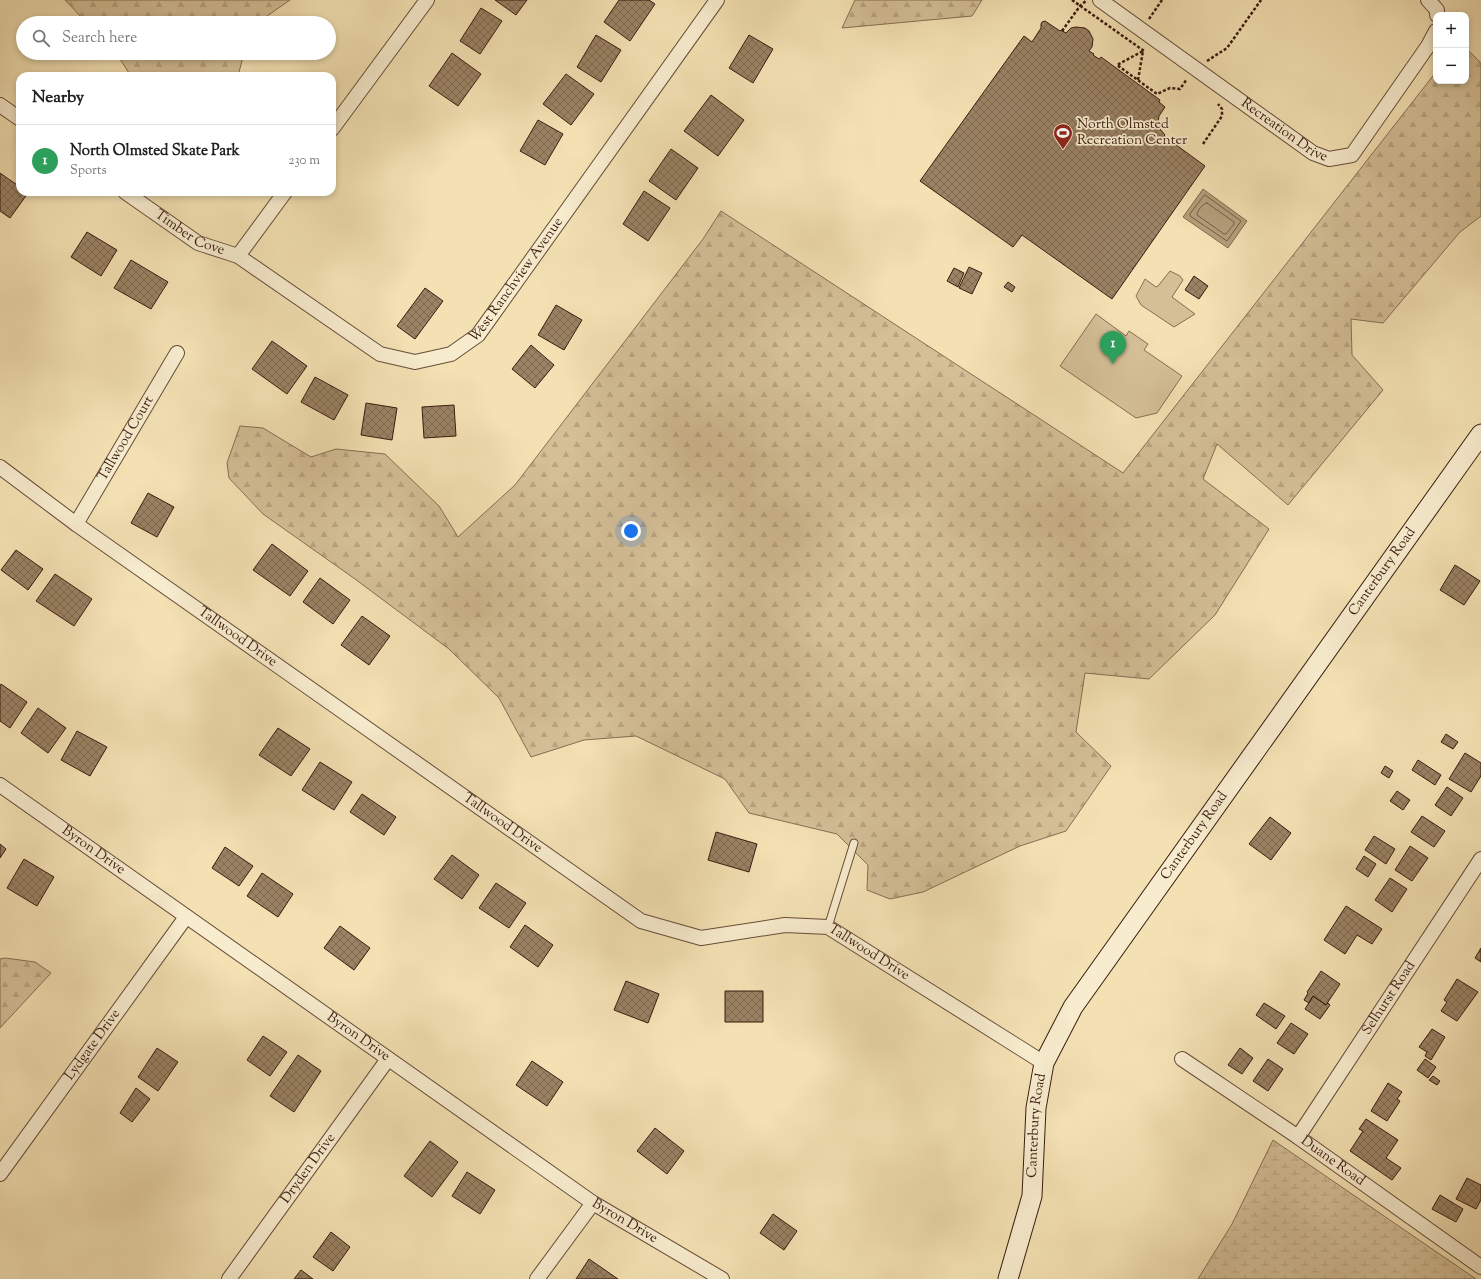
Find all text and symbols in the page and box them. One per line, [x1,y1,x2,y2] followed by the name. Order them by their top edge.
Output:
[1433,12,1469,84] map controls
[1433,12,1469,48] button: +
[16,16,336,60] search box
[30,27,52,49] icon: search
[62,28,137,49] text: Search here
[1433,48,1469,84] button: −
[32,86,84,110] text: Nearby
[1236,94,1330,168] street label: Recreation Drive
[1077,115,1188,151] place label: North Olmsted Recreation Center
[1052,122,1074,150] sports icon: North Olmsted Recreation Center
[70,141,240,162] text: North Olmsted Skate Park
[43,152,47,170] text: 1
[288,152,320,170] text: 230 m
[70,162,107,180] text: Sports
[150,205,227,261] street label: Timber Cove
[465,214,569,348] street label: West Ranchview Avenue
[1100,331,1126,364] pin: 1
[93,392,159,485] street label: Tallwood Court
[621,521,641,541] your location
[1344,524,1421,621] street label: Canterbury Road
[193,602,281,672] street label: Tallwood Drive
[1156,788,1233,885] street label: Canterbury Road
[459,789,546,858] street label: Tallwood Drive
[57,821,129,880] street label: Byron Drive
[824,919,913,986] street label: Tallwood Drive
[1358,957,1421,1039] street label: Selhurst Road
[61,1005,126,1085] street label: Lydgate Drive
[322,1008,394,1067] street label: Byron Drive
[1023,1072,1052,1178] street label: Canterbury Road
[276,1130,341,1208] street label: Dryden Drive
[1296,1132,1369,1191] street label: Duane Road
[588,1194,661,1249] street label: Byron Drive

